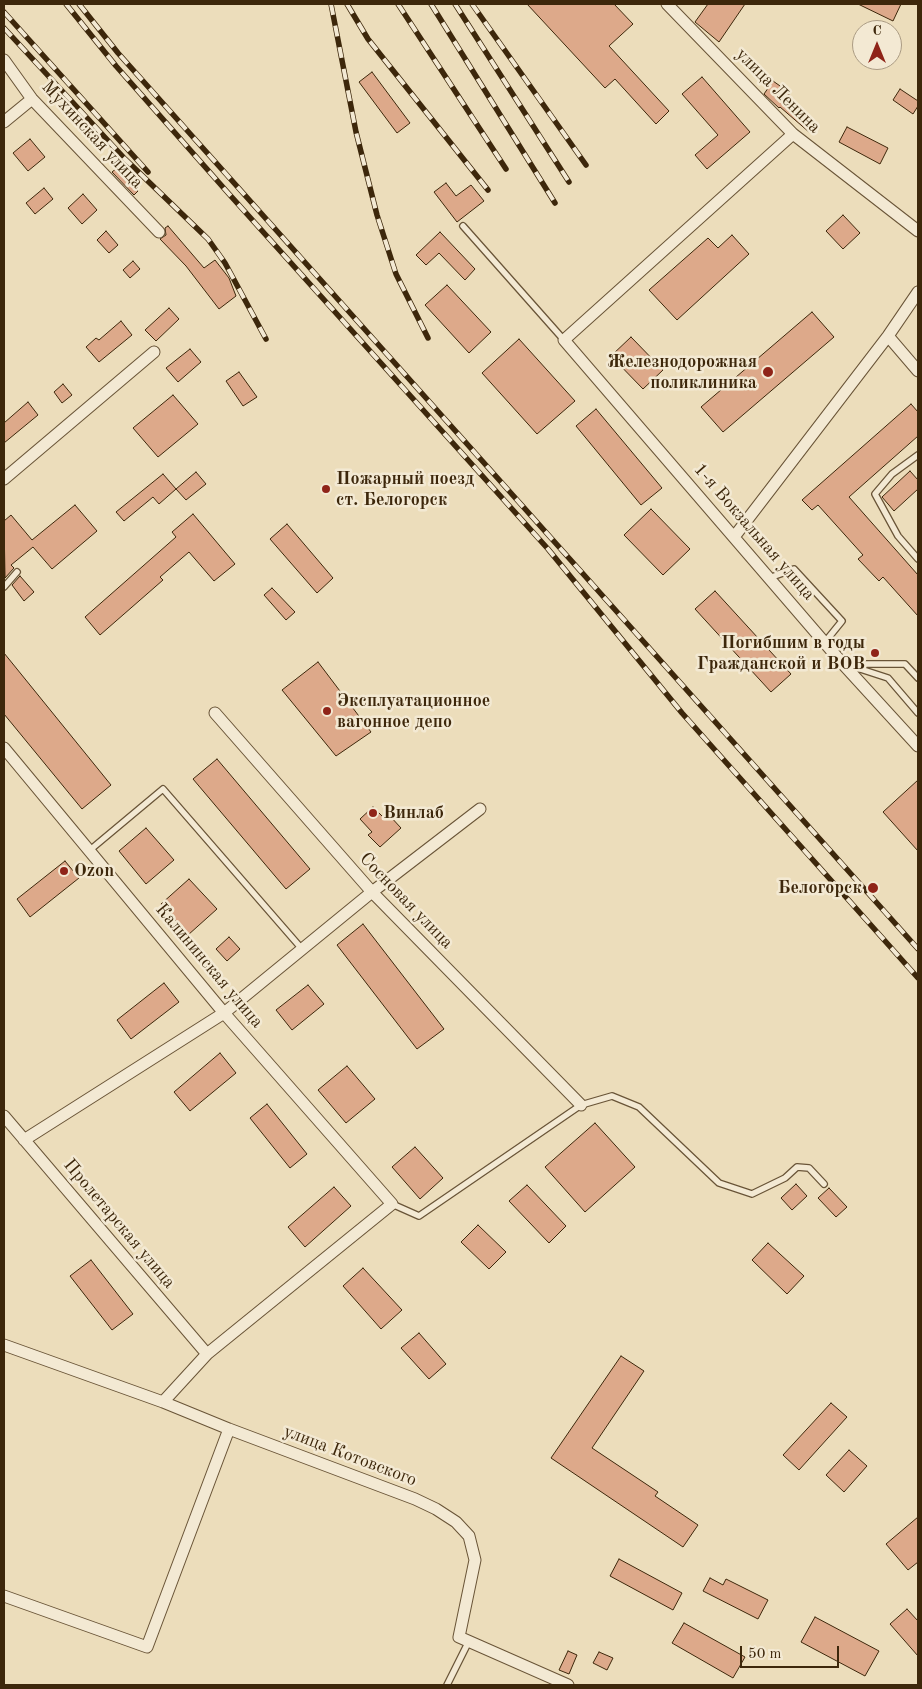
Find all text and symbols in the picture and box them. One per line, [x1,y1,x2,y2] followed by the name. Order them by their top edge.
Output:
[852,20,902,70] north arrow
[872,24,882,38] text: С
[731,44,825,138] street label: улица Ленина
[36,77,148,193] street label: Мухинская улица
[607,351,757,394] place label: Железнодорожная поликлиника
[761,365,775,379] marker: Железнодорожная поликлиника
[689,459,819,605] street label: 1-я Вокзальная улица
[336,468,474,510] place label: Пожарный поезд ст. Белогорск
[320,483,332,495] marker: Пожарный поезд ст. Белогорск
[697,632,865,674] place label: Погибшим в годы Гражданской и ВОВ
[869,647,881,659] marker: Погибшим в годы Гражданской и ВОВ
[337,690,490,732] place label: Эксплуатационное вагонное депо
[321,705,333,717] marker: Эксплуатационное вагонное депо
[383,802,444,824] place label: Винлаб
[367,807,379,819] marker: Винлаб
[355,848,457,954] street label: Сосновая улица
[74,860,114,882] place label: Ozon
[58,865,70,877] marker: Ozon
[778,877,862,899] place label: Белогорск
[866,881,880,895] marker: Белогорск
[150,899,268,1033] street label: Калининская улица
[58,1155,180,1293] street label: Пролетарская улица
[280,1421,420,1491] street label: улица Котовского
[742,1636,841,1668] scale bar
[748,1647,782,1662] text: 50 m

